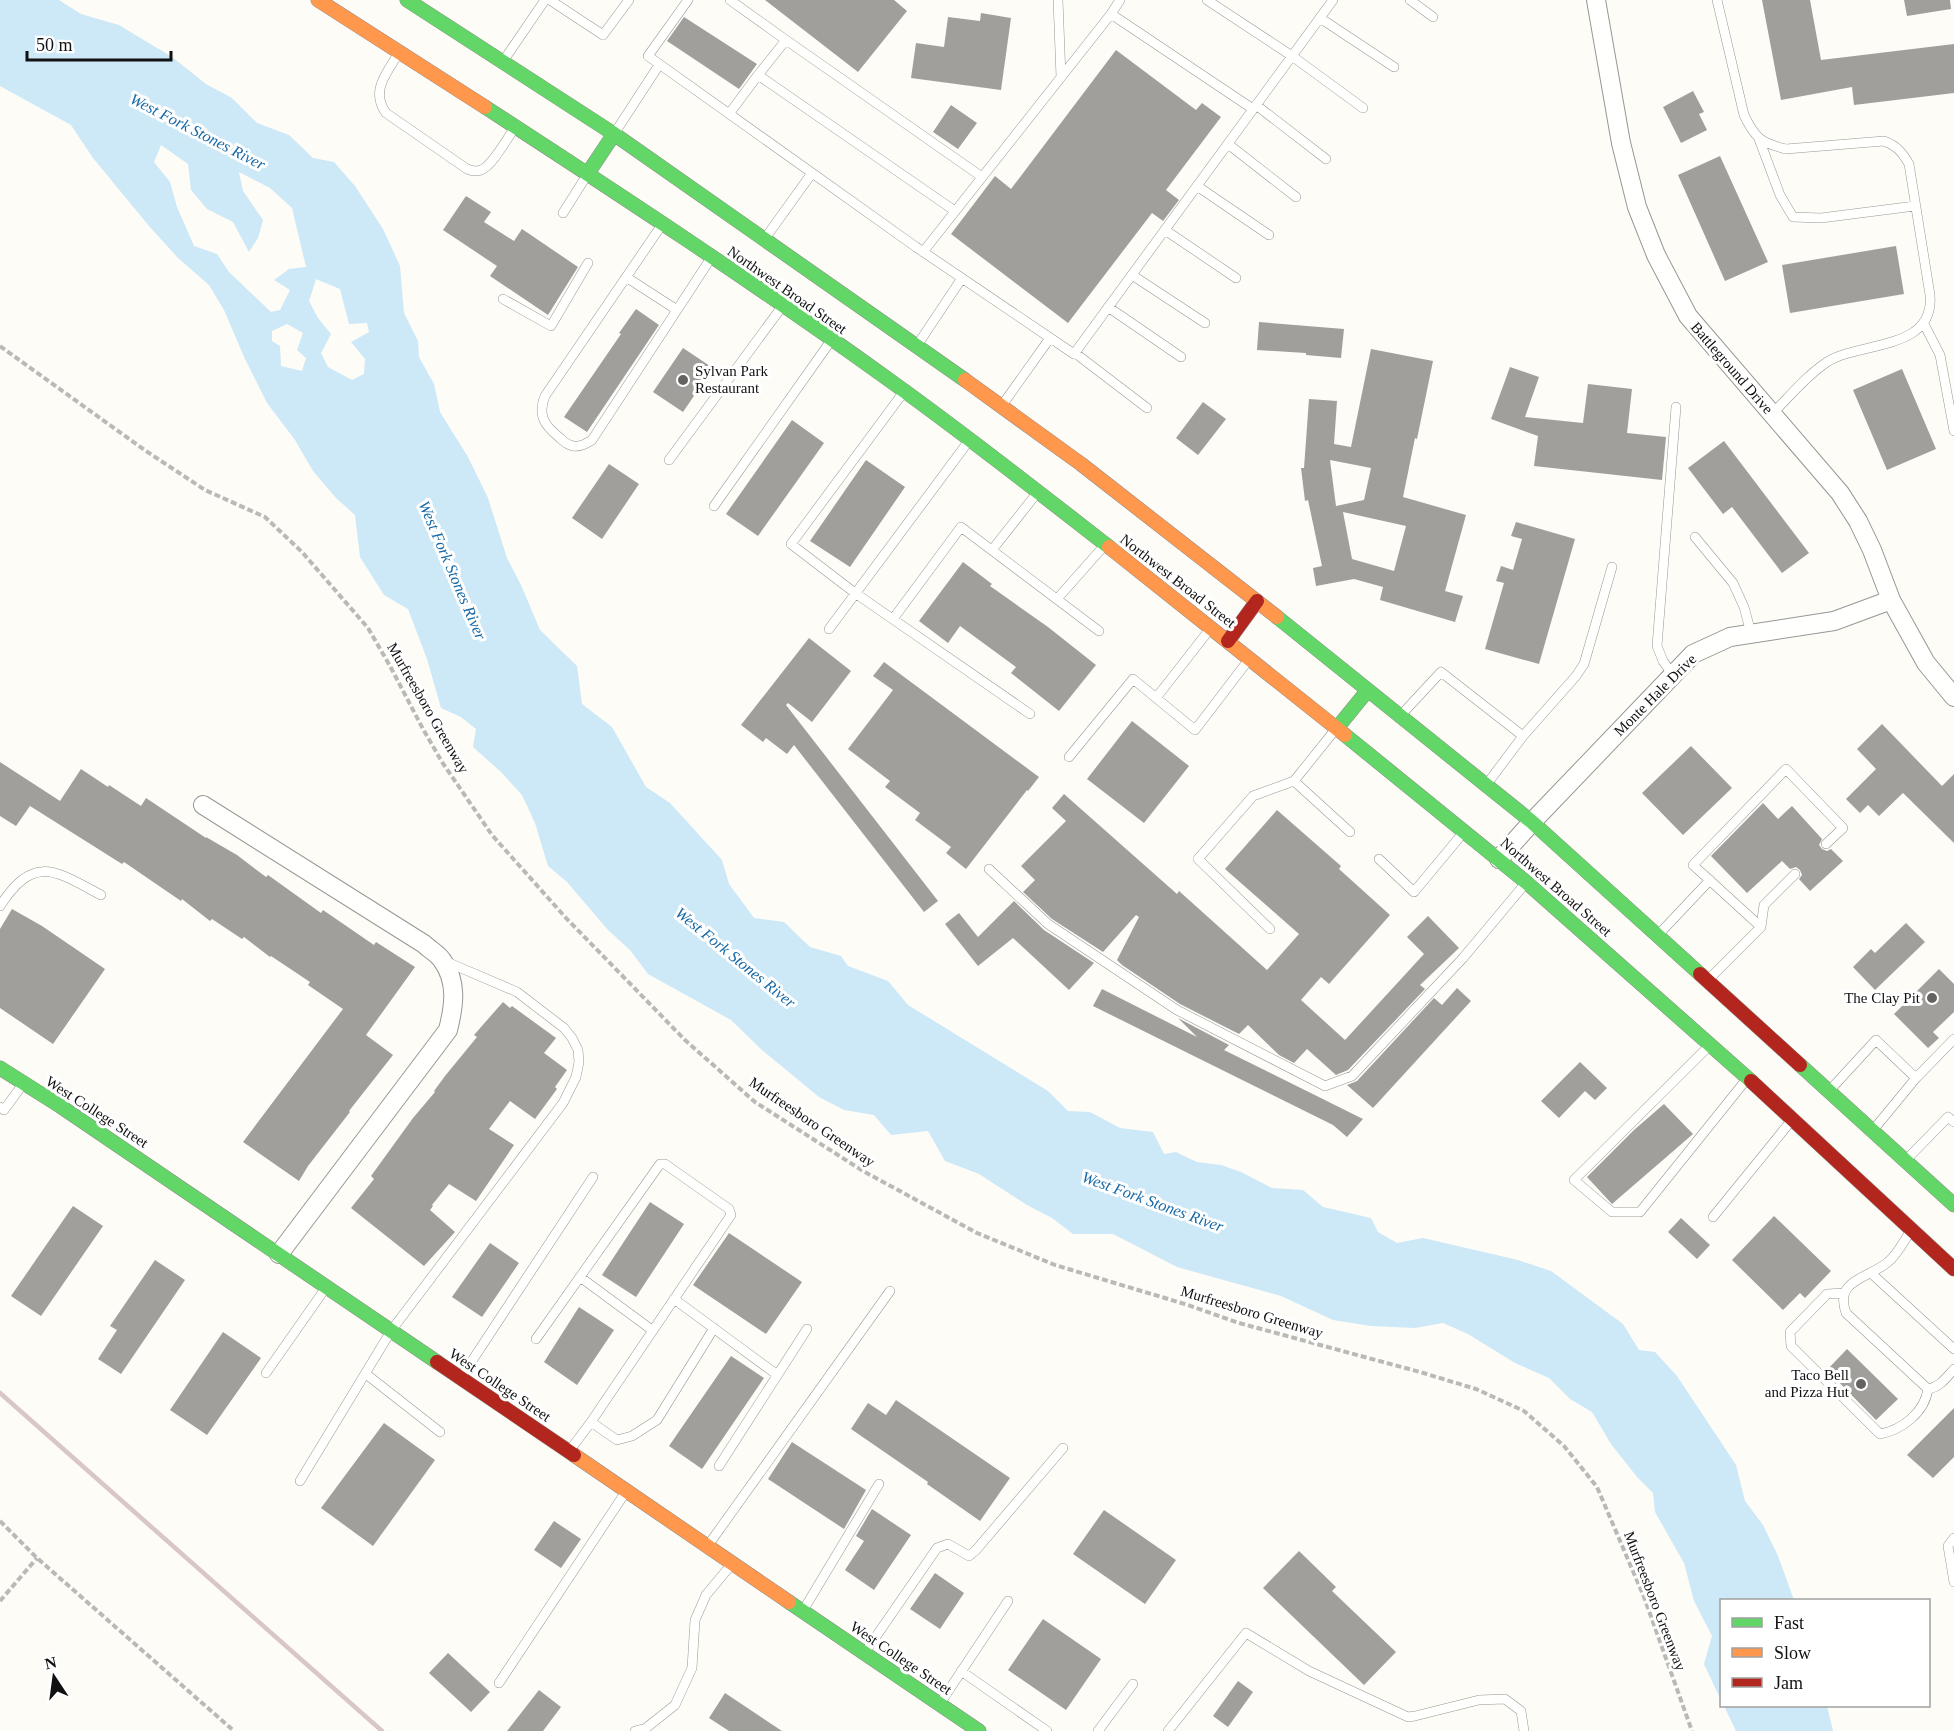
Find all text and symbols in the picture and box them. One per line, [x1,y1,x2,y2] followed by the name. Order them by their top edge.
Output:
[27,24,171,62] scale bar
[36,35,73,55] text: 50 m
[127,90,269,173] water label: West Fork Stones River
[724,243,850,338] street label: Northwest Broad Street
[1688,319,1776,417] street label: Battleground Drive
[695,363,768,396] place label: Sylvan Park Restaurant
[676,373,690,387] marker: Sylvan Park Restaurant
[416,498,490,643] water label: West Fork Stones River
[1117,531,1239,631] street label: Northwest Broad Street
[384,640,472,776] street label: Murfreesboro Greenway
[1611,651,1699,739] street label: Monte Hale Drive
[1497,835,1615,940] street label: Northwest Broad Street
[672,904,800,1011] water label: West Fork Stones River
[1844,990,1921,1006] place label: The Clay Pit
[1925,991,1939,1005] marker: The Clay Pit
[43,1073,152,1152] street label: West College Street
[746,1074,878,1170] street label: Murfreesboro Greenway
[1080,1168,1227,1235] water label: West Fork Stones River
[1179,1283,1326,1341] street label: Murfreesboro Greenway
[446,1345,554,1425] street label: West College Street
[1765,1367,1850,1400] place label: Taco Bell and Pizza Hut
[1854,1377,1868,1391] marker: Taco Bell and Pizza Hut
[1621,1529,1689,1673] street label: Murfreesboro Greenway
[1720,1599,1930,1707] legend
[1774,1613,1804,1633] text: Fast
[847,1618,955,1698] street label: West College Street
[1774,1643,1811,1663] text: Slow
[24,1647,84,1707] north arrow
[43,1653,59,1672] text: N
[1774,1673,1803,1693] text: Jam

